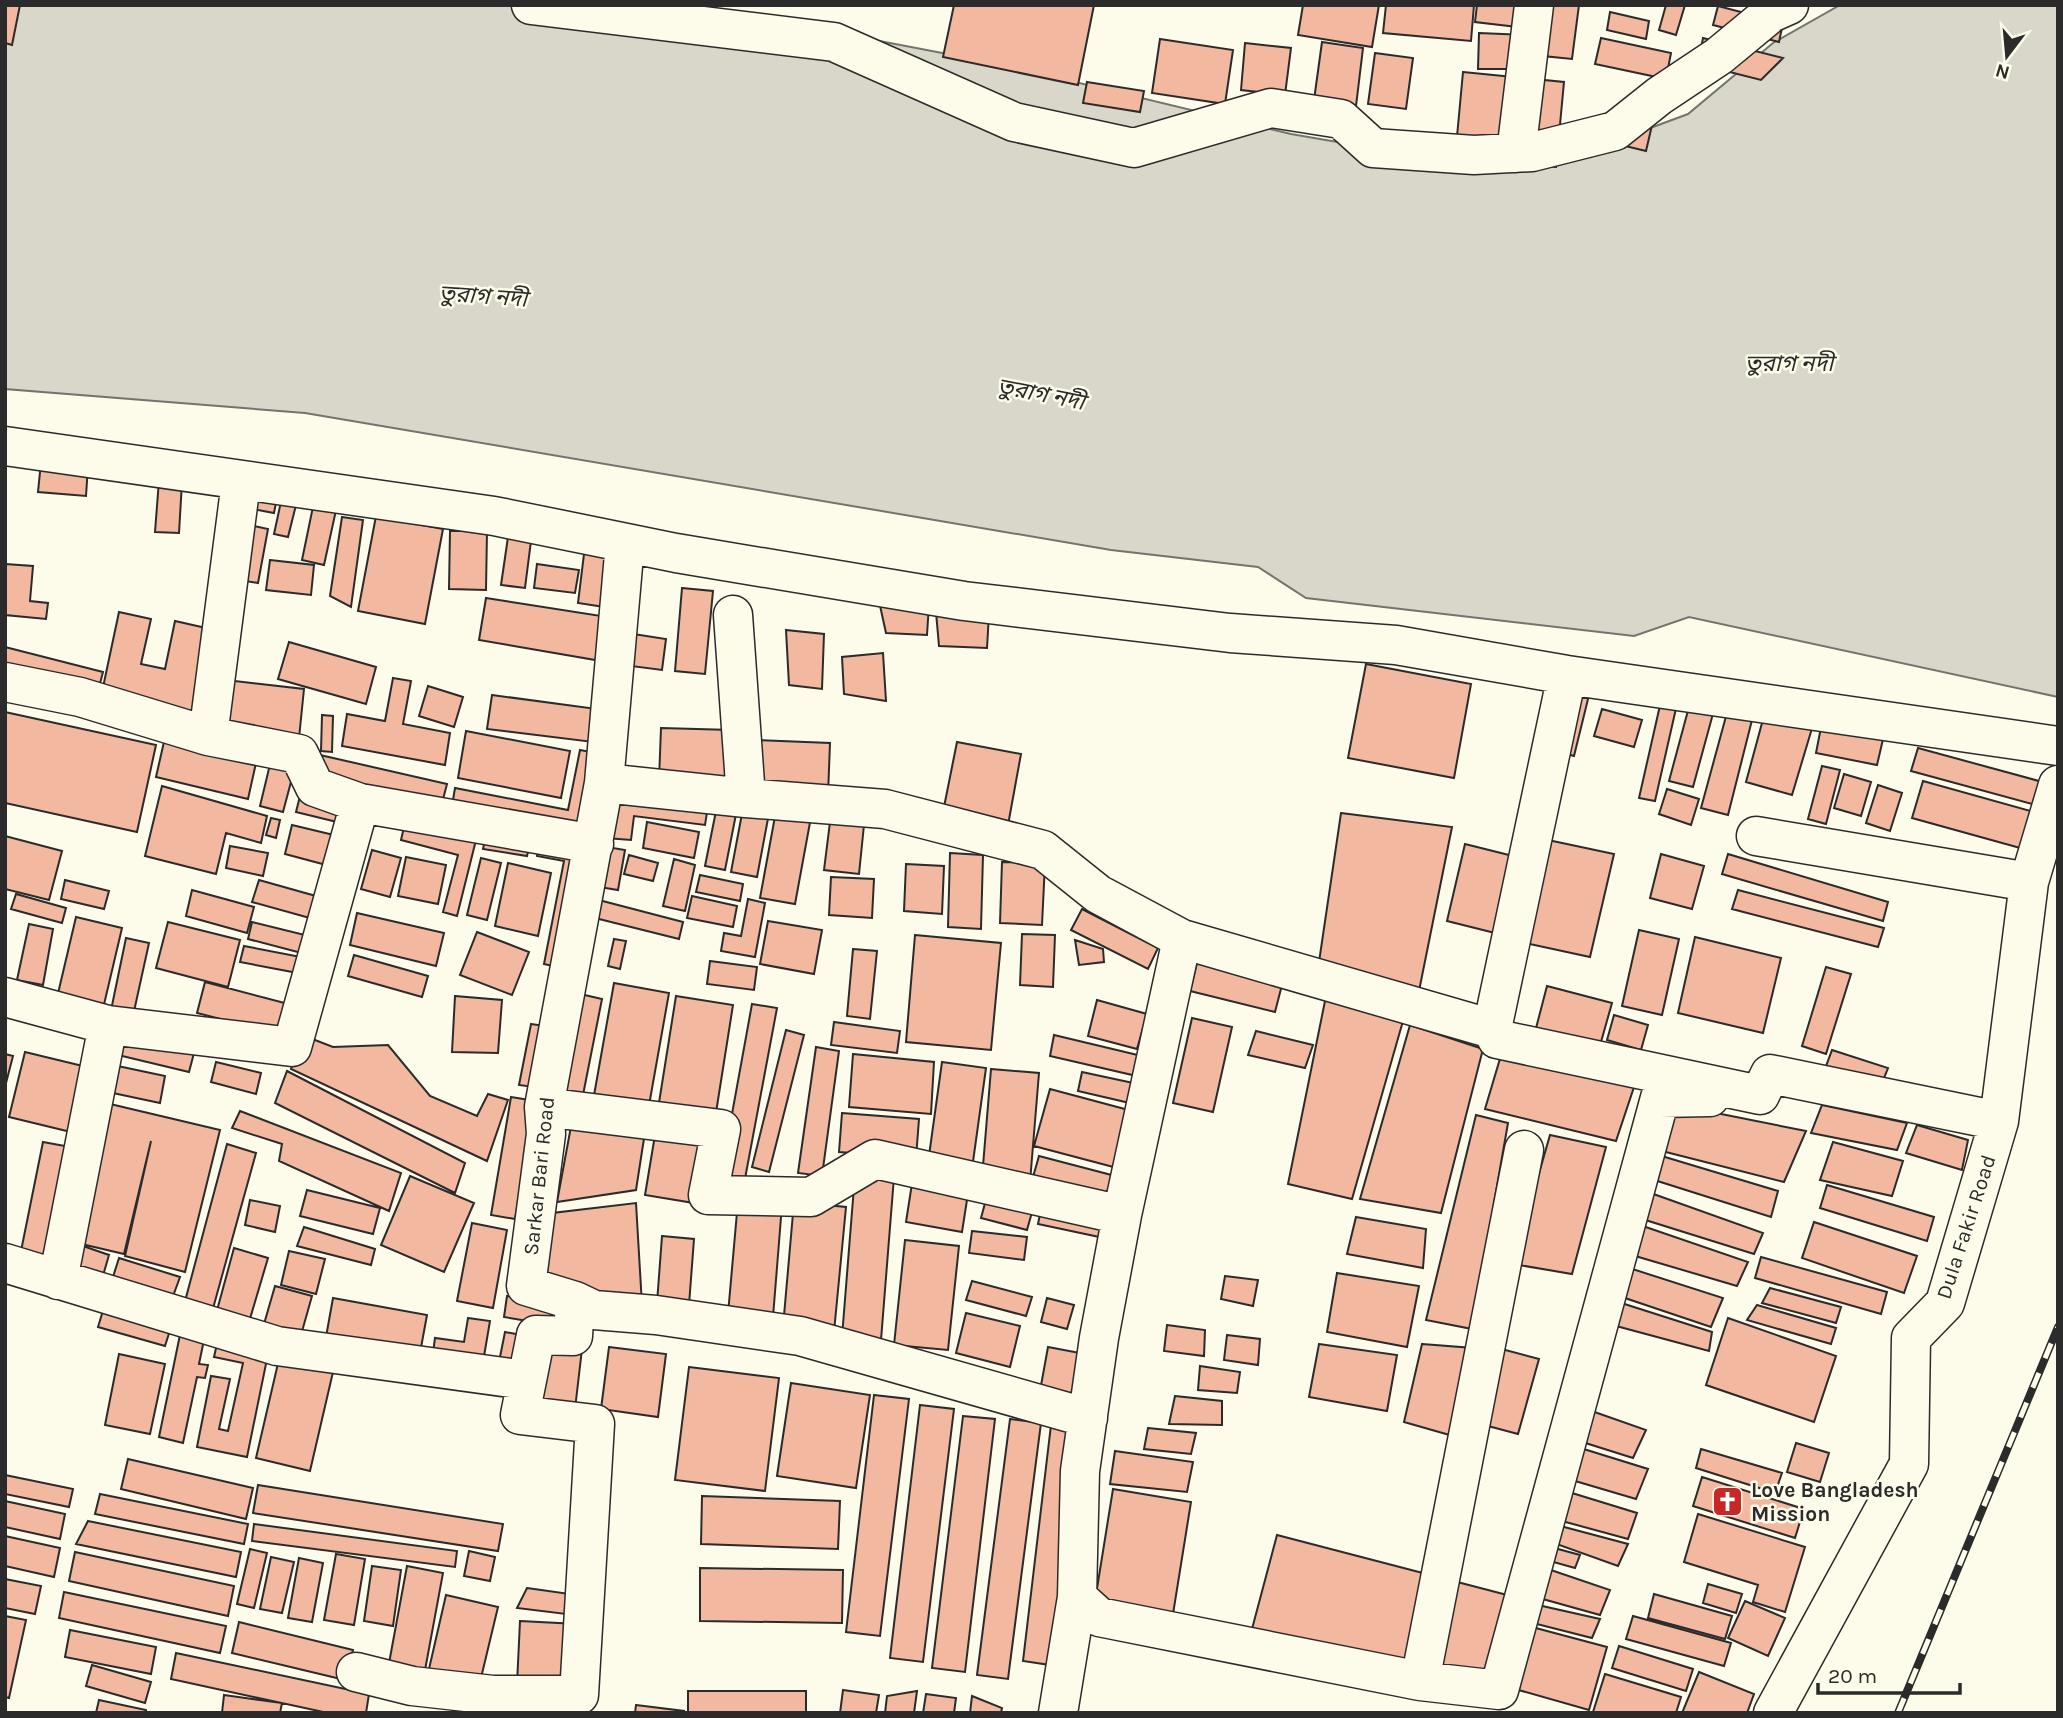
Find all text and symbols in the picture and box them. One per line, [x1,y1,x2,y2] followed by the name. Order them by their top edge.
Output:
[1972,21,2042,91] north arrow
[1993,59,2012,84] text: N
[438,279,532,313] water label: তুরাগ নদী
[1745,350,1837,377] water label: তুরাগ নদী
[995,372,1091,416] water label: তুরাগ নদী
[519,1095,559,1257] street label: Sarkar Bari Road
[1931,1152,2001,1302] street label: Dula Fakir Road
[1751,1478,1919,1526] place label: Love Bangladesh Mission
[1711,1485,1745,1519] church icon: Love Bangladesh Mission
[1818,1652,1960,1696] scale bar
[1828,1664,1877,1688] text: 20 m

